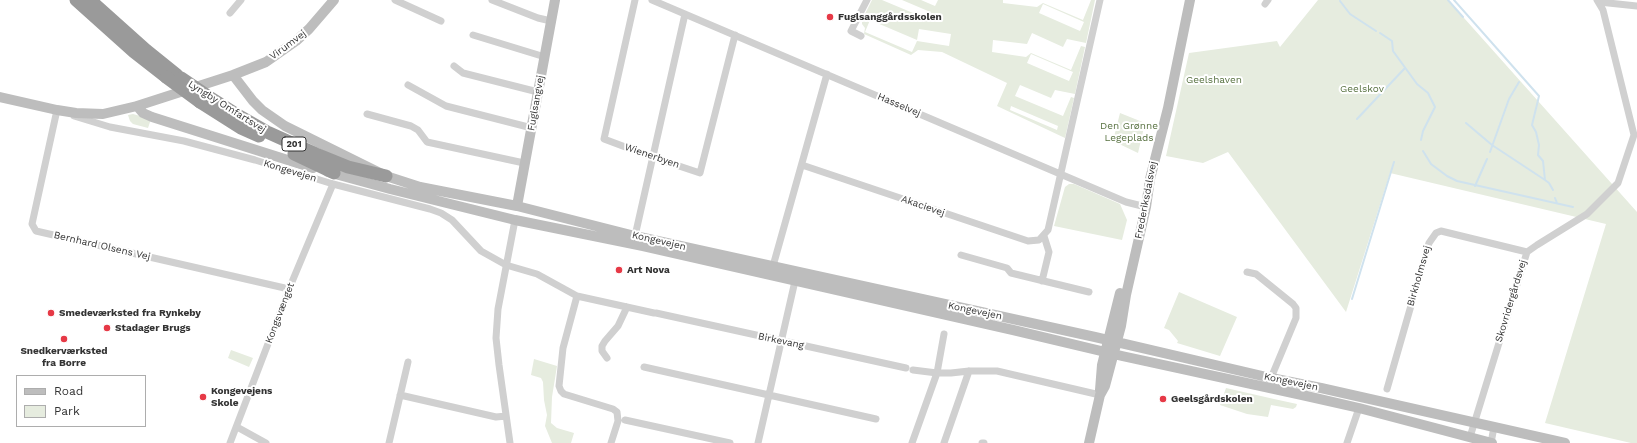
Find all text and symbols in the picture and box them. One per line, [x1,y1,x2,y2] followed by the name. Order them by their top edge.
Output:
[838,11,942,23] place label: Fuglsanggårdsskolen
[825,12,835,22] marker: Fuglsanggårdsskolen
[267,27,309,63] street label: Virumvej
[525,74,547,132] street label: Fuglsangvej
[1186,74,1242,86] park label: Geelshaven
[186,78,268,136] street label: Lyngby Omfartsvej
[1340,83,1384,95] park label: Geelskov
[876,91,922,119] street label: Hasselvej
[1100,120,1158,144] park label: Den Grønne Legeplads
[282,137,306,151] road number: 201
[623,141,681,171] street label: Wienerbyen
[262,157,318,185] street label: Kongevejen
[1133,160,1159,240] street label: Frederiksdalsvej
[900,193,946,219] street label: Akacievej
[52,229,152,263] street label: Bernhard Olsens Vej
[631,229,687,253] street label: Kongevejen
[1405,244,1433,308] street label: Birkholmsvej
[1493,258,1529,344] street label: Skovridergårdsvej
[627,264,670,276] place label: Art Nova
[614,265,624,275] marker: Art Nova
[263,281,297,345] street label: Kongsvænget
[947,299,1003,323] street label: Kongevejen
[59,307,201,319] place label: Smedeværksted fra Rynkeby
[46,308,56,318] marker: Smedeværksted fra Rynkeby
[115,322,191,334] place label: Stadager Brugs
[102,323,112,333] marker: Stadager Brugs
[757,330,805,352] street label: Birkevang
[59,334,69,344] marker: Snedkerværksted fra Borre
[20,345,108,368] place label: Snedkerværksted fra Borre
[1263,370,1319,394] street label: Kongevejen
[16,375,146,427] legend
[54,384,83,398] text: Road
[211,385,272,408] place label: Kongevejens Skole
[198,392,208,402] marker: Kongevejens Skole
[1171,393,1253,405] place label: Geelsgårdskolen
[1158,394,1168,404] marker: Geelsgårdskolen
[54,404,80,418] text: Park

